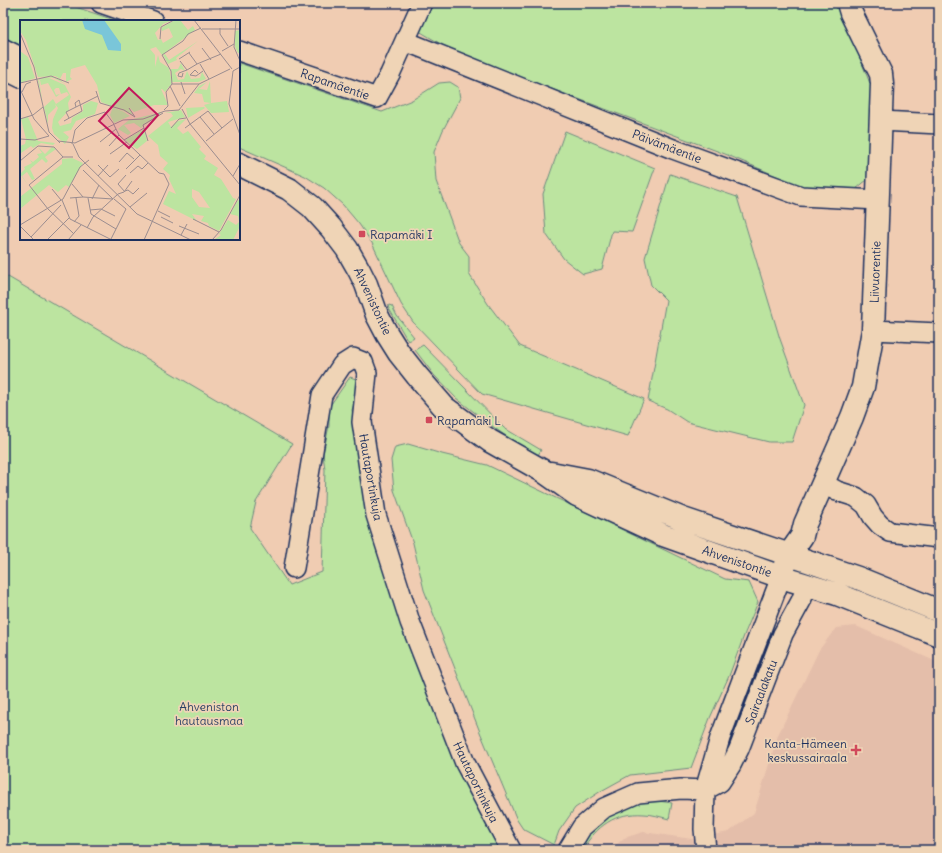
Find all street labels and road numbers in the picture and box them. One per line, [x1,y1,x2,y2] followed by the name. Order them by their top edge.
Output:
[299,65,371,103] street label: Rapamäentie
[630,126,704,166] street label: Päivämäentie
[866,241,884,303] street label: Liivuorentie
[351,265,395,337] street label: Ahvenistontie
[356,432,386,522] street label: Hautaportinkuja
[700,542,774,580] street label: Ahvenistontie
[742,658,780,726] street label: Sairaalakatu
[450,739,502,825] street label: Hautaportinkuja

